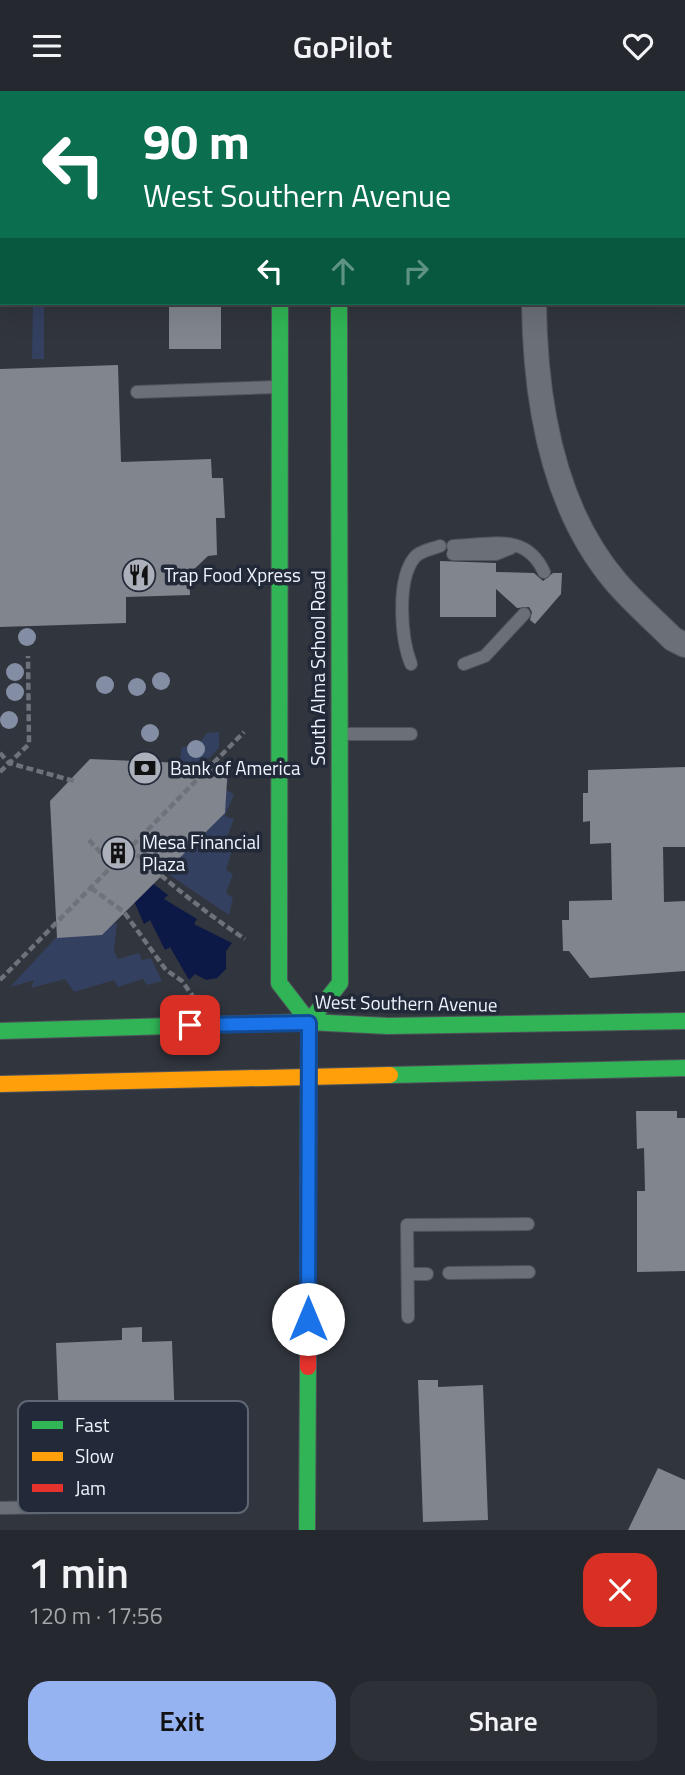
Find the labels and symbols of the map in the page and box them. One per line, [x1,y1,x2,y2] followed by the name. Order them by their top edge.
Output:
[120,556,158,594] restaurant icon: Trap Food Xpress
[164,560,301,589] place label: Trap Food Xpress
[303,570,332,766] street label: South Alma School Road
[126,749,164,787] bank icon: Bank of America
[170,753,301,782] place label: Bank of America
[142,827,260,878] place label: Mesa Financial Plaza
[99,834,137,872] building icon: Mesa Financial Plaza
[314,986,498,1019] street label: West Southern Avenue
[160,995,220,1055] pin
[271,1282,345,1356] position arrow
[18,1401,248,1513] legend
[75,1410,110,1439] text: Fast
[75,1441,114,1470] text: Slow
[75,1473,106,1502] text: Jam

